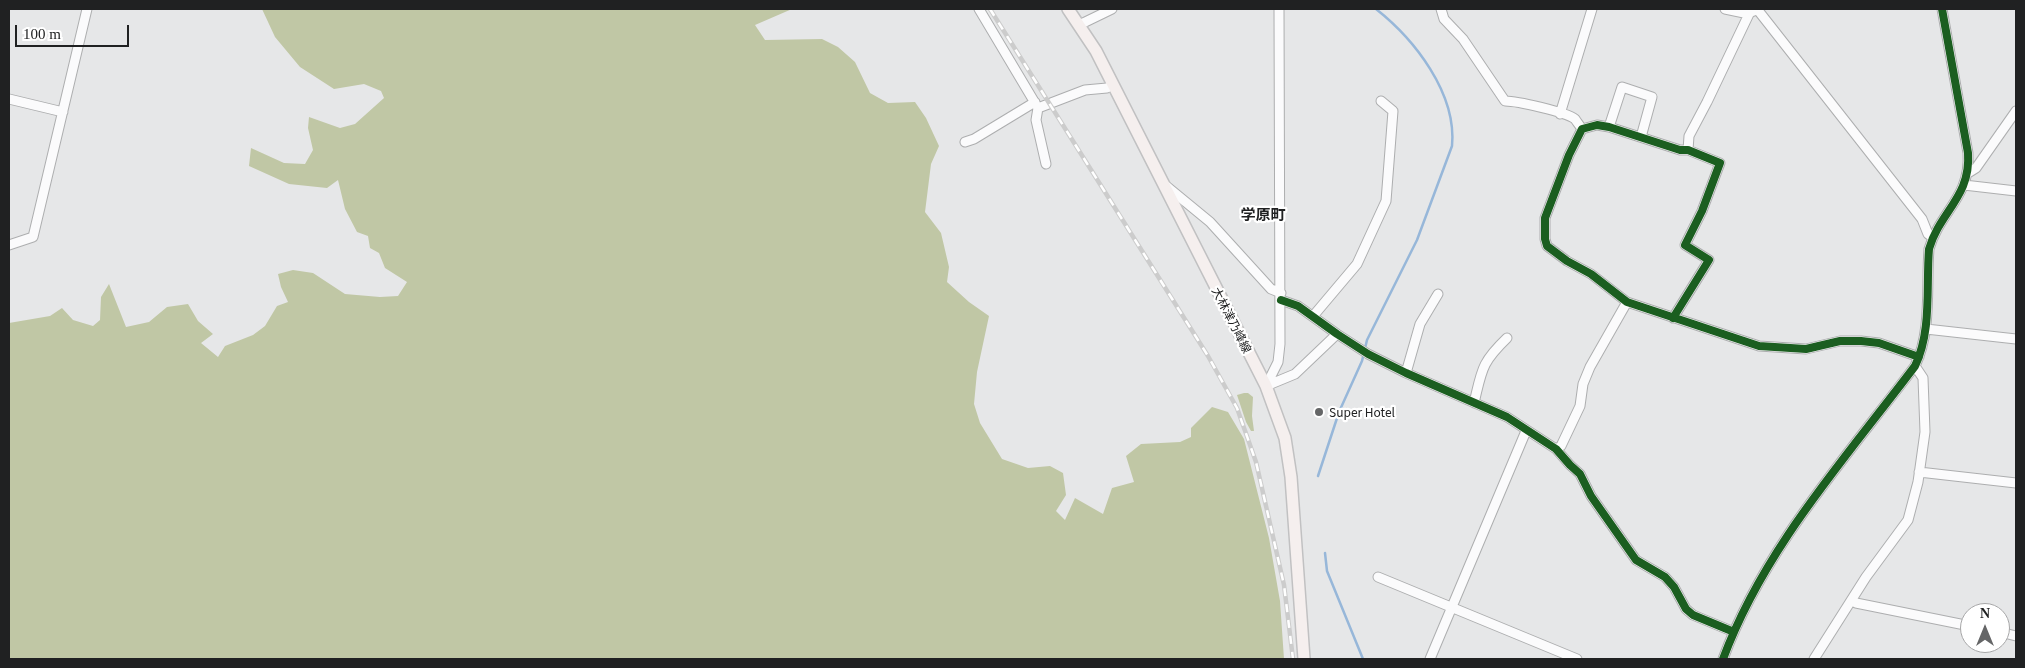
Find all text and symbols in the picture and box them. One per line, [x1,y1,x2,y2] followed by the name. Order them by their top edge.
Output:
[18,15,131,47] scale bar
[23,26,61,42] text: 100 m
[1241,205,1285,223] district label: 学原町
[1209,285,1255,355] street label: 大林津乃峰線
[1329,405,1395,419] place label: Super Hotel
[1313,406,1325,418] marker: Super Hotel
[1960,603,2010,653] north arrow
[1980,606,1990,621] text: N

